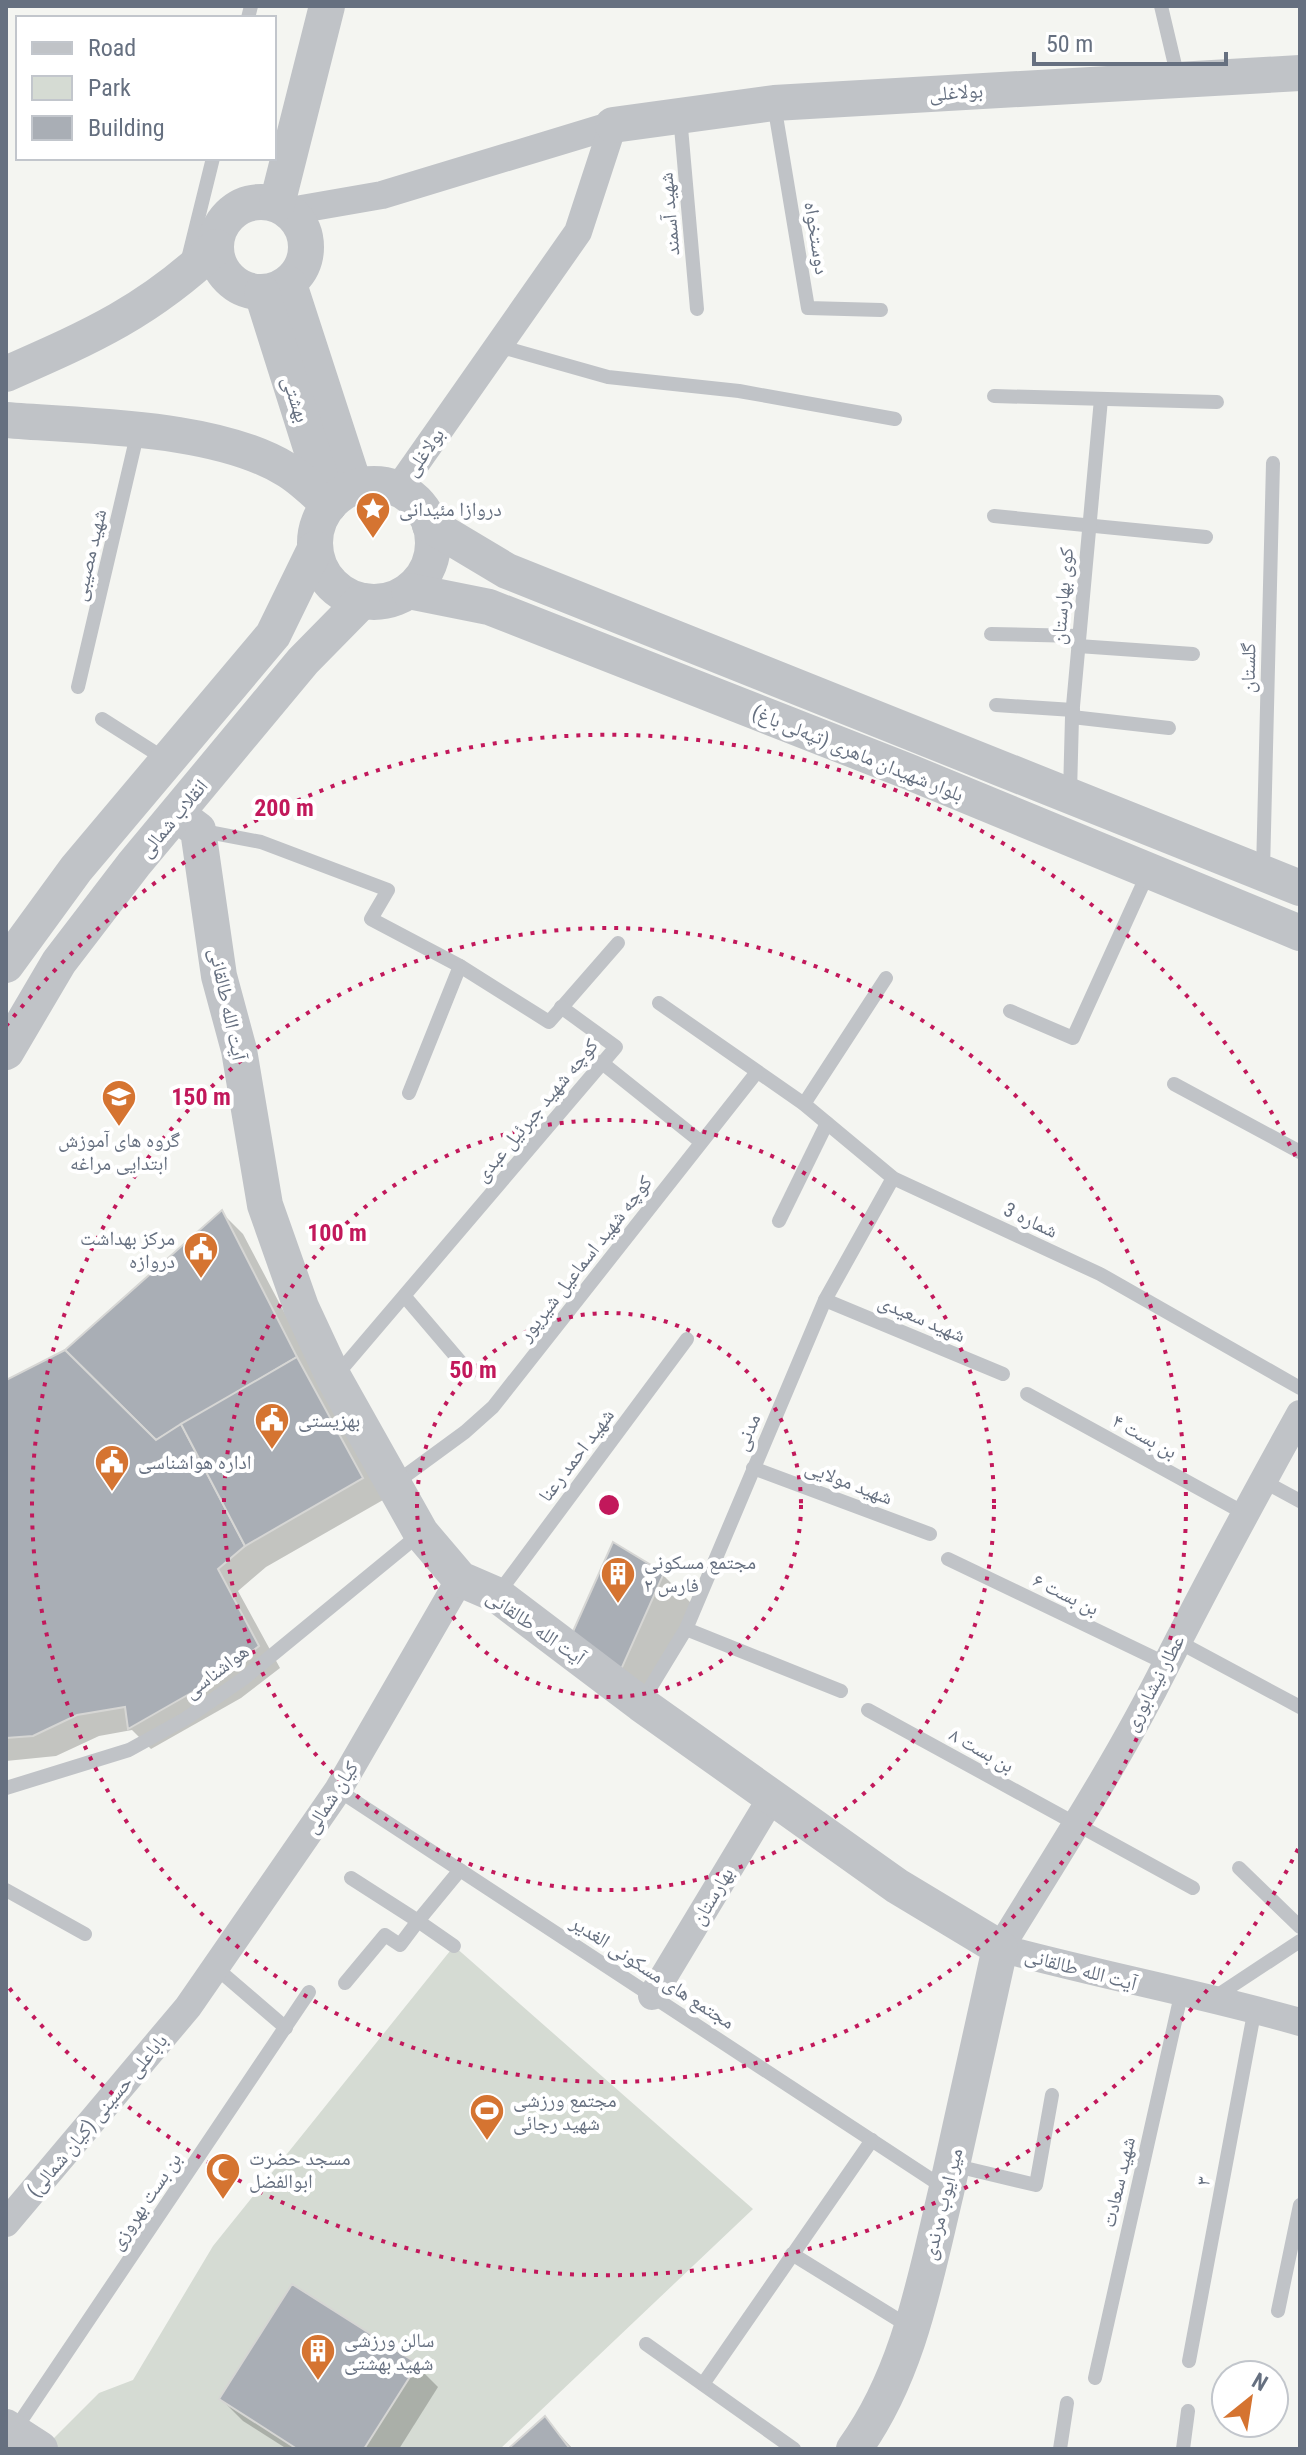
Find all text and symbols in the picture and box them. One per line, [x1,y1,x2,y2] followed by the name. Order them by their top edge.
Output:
[16,16,276,160] legend
[1034,16,1226,66] scale bar
[1046,30,1093,58] text: 50 m
[88,34,136,62] text: Road
[88,74,131,102] text: Park
[928,78,984,106] street label: بولاغلی
[88,114,165,142] text: Building
[653,171,685,257] street label: شهید آسمند
[799,200,835,276] street label: دوستخواه
[277,373,315,425] street label: بهشتی
[399,423,449,481] street label: بولاغلی
[354,490,392,540] place icon: دروازا مئیدانی
[399,497,502,521] place label: دروازا مئیدانی
[67,507,111,603] street label: شهید مصیبی
[1046,546,1078,646] street label: کوی بهارستان
[1236,642,1260,693] street label: گلستان
[748,700,967,807] street label: بلوار شهیدان ماهری (تپه‌لی باغ)
[133,774,213,862] street label: انقلاب شمالی
[254,794,314,822] text: 200 m
[204,945,252,1063] street label: آیت الله طالقانی
[469,1033,603,1187] street label: کوچه شهید جبرئیل عبدی
[100,1078,138,1128] school or university icon: گروه های آموزش ابتدایی مراغه
[171,1083,231,1111] text: 150 m
[58,1128,180,1175] place label: گروه های آموزش ابتدایی مراغه
[512,1170,657,1346] street label: کوچه شهید اسماعیل شیرپور
[1000,1197,1062,1243] street label: شماره 3
[307,1219,367,1247] text: 100 m
[80,1226,175,1273] place label: مرکز بهداشت دروازه
[182,1230,220,1280] public building icon: مرکز بهداشت دروازه
[875,1289,969,1347] street label: شهید سعیدی
[449,1356,497,1384] text: 50 m
[253,1401,291,1451] public building icon: بهزیستی
[533,1404,619,1506] street label: شهید احمد رعنا
[298,1408,360,1432] place label: بهزیستی
[1108,1408,1182,1464] street label: بن بست ۴
[729,1410,765,1454] street label: مدنی
[93,1443,131,1493] public building icon: اداره هواشناسی
[138,1450,252,1474] place label: اداره هواشناسی
[802,1454,896,1510] street label: شهید مولایی
[595,1491,623,1519] centre of rings
[644,1550,756,1597] place label: مجتمع مسکونی فارس ۲
[599,1555,637,1605] building icon: مجتمع مسکونی فارس ۲
[1029,1568,1103,1620] street label: بن بست ۶
[482,1584,591,1670] street label: آیت الله طالقانی
[1119,1631,1189,1735] street label: عطار نیشابوری
[179,1639,253,1703] street label: هواشناسی
[945,1722,1019,1778] street label: بن بست ۸
[299,1756,363,1838] street label: کیان شمالی
[685,1863,739,1929] street label: بهارستان
[565,1909,739,2035] street label: مجتمع های مسکونی الغدیر
[1023,1943,1140,1996] street label: آیت الله طالقانی
[22,2028,172,2202] street label: باباعلی حسینی (کیان شمالی)
[513,2088,617,2135] place label: مجتمع ورزشی شهید رجائی
[468,2092,506,2142] sports icon: مجتمع ورزشی شهید رجائی
[1096,2134,1140,2230] street label: شهید سعادت
[249,2146,351,2193] place label: مسجد حضرت ابوالفضل
[917,2146,967,2262] street label: میر ایوب مرندی
[104,2148,186,2254] street label: بن بست بهروزی
[204,2151,242,2201] mosque icon: مسجد حضرت ابوالفضل
[1190,2174,1216,2188] street label: ۳
[344,2328,434,2375] place label: سالن ورزشی شهید بهشتی
[299,2332,337,2382] building icon: سالن ورزشی شهید بهشتی
[1210,2359,1290,2439] north arrow
[1248,2368,1272,2396] text: N

